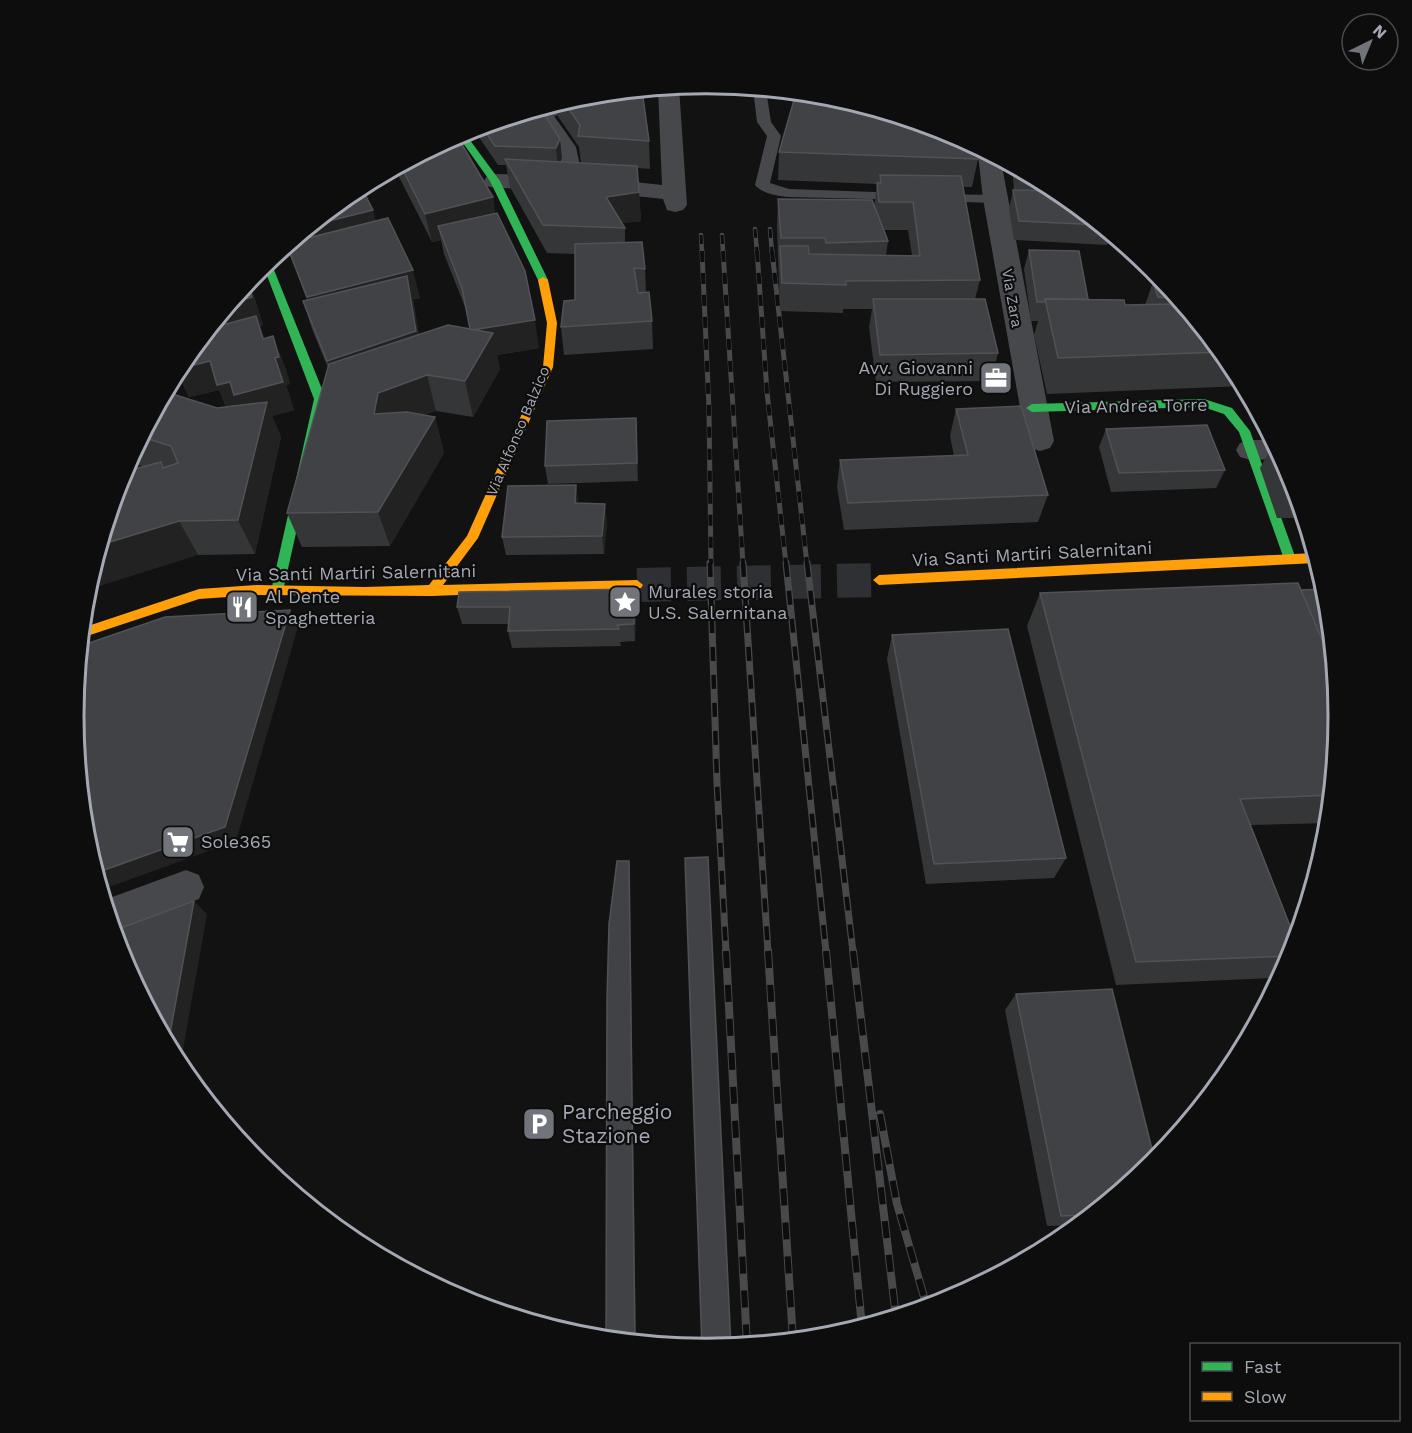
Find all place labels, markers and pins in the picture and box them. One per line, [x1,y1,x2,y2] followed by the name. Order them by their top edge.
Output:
[858,357,973,399] place label: Avv. Giovanni Di Ruggiero
[978,360,1014,396] office icon: Avv. Giovanni Di Ruggiero
[648,581,787,623] place label: Murales storia U.S. Salernitana
[607,584,643,620] place icon: Murales storia U.S. Salernitana
[265,586,375,628] place label: Al Dente Spaghetteria
[224,589,260,625] restaurant icon: Al Dente Spaghetteria
[160,824,196,860] supermarket icon: Sole365
[201,831,271,852] place label: Sole365
[562,1099,672,1148] place label: Parcheggio Stazione
[521,1106,557,1142] parking icon: Parcheggio Stazione

